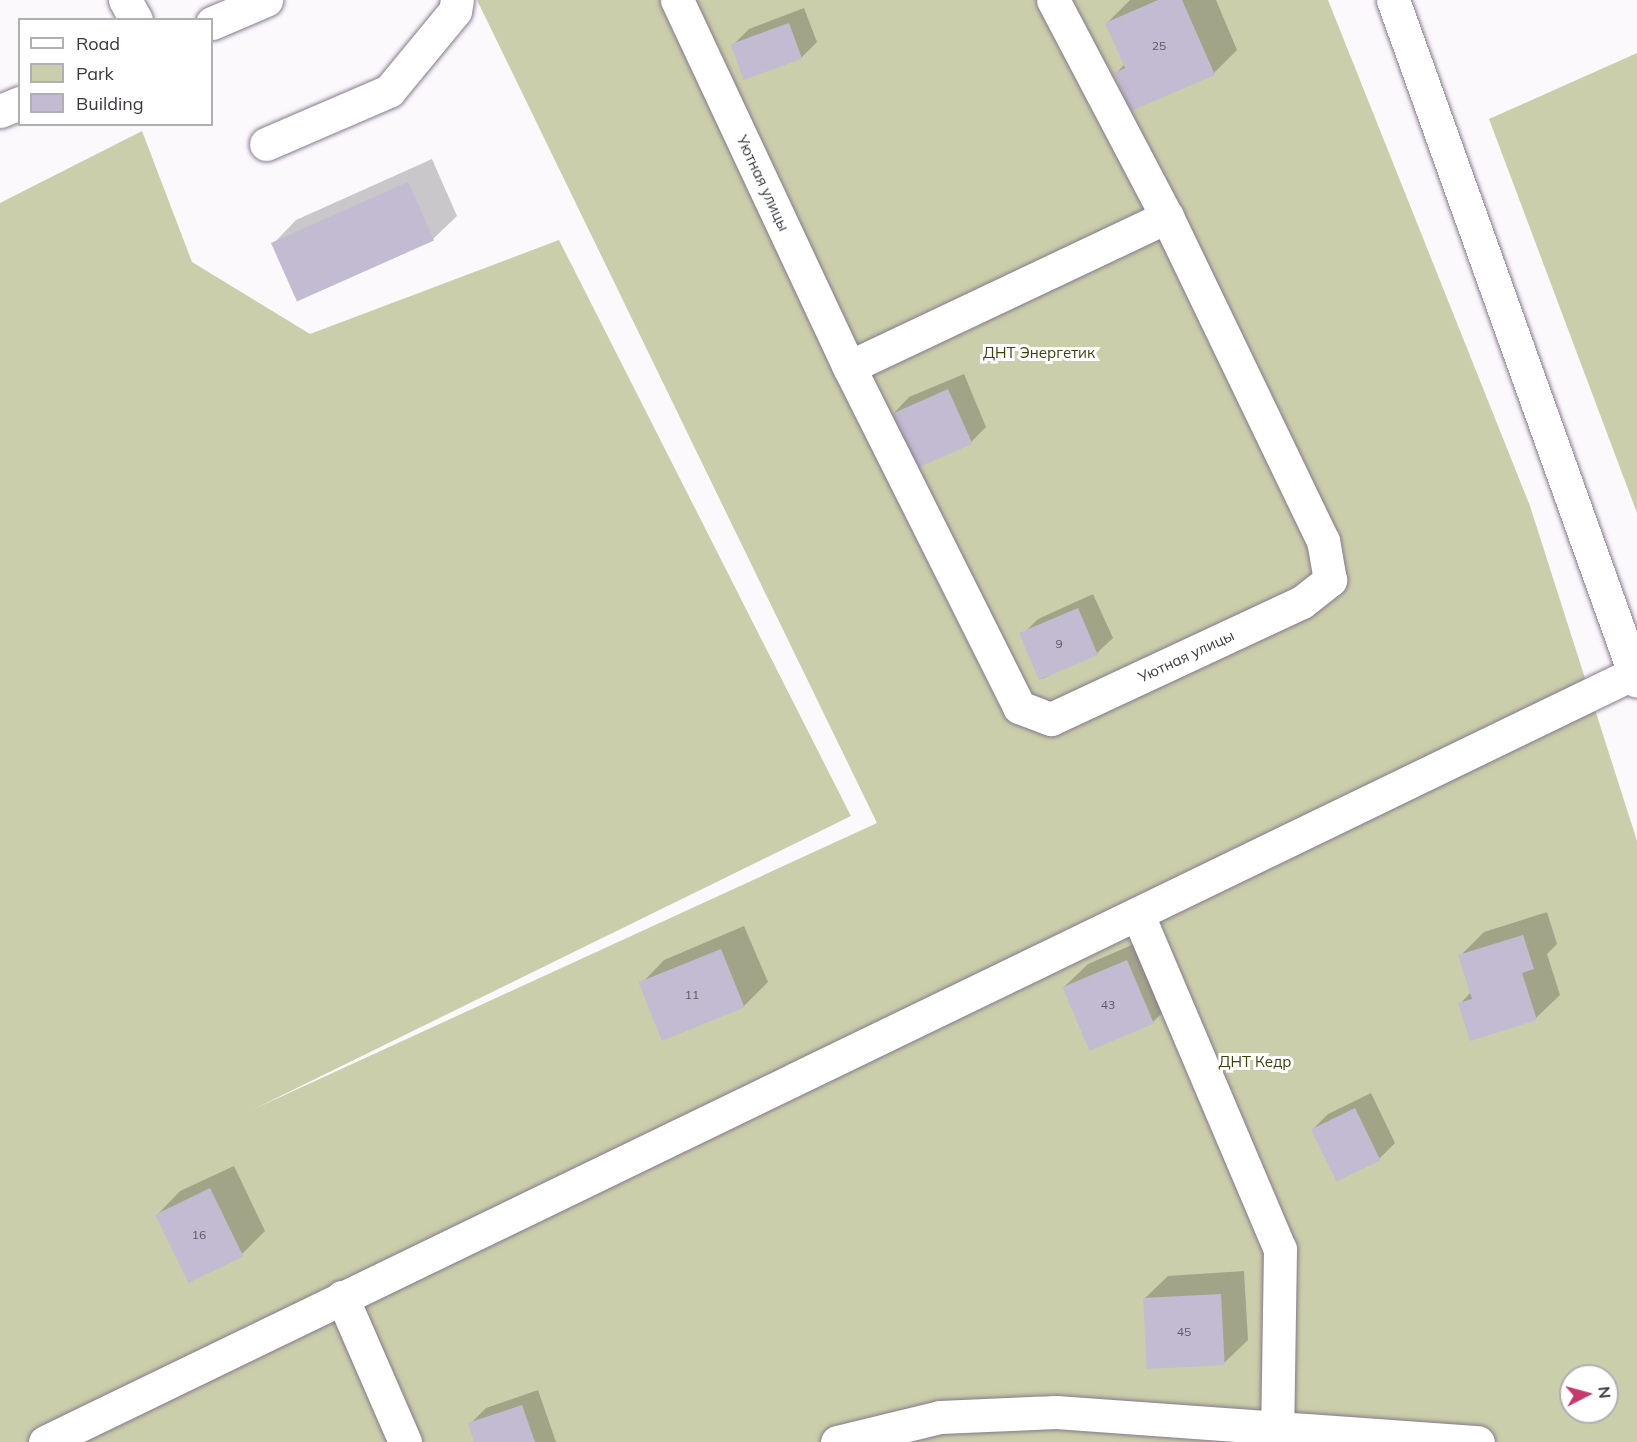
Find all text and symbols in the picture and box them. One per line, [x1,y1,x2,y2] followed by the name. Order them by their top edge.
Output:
[18,18,213,126] legend
[76,32,120,55] text: Road
[1152,39,1166,53] house number: 25
[76,62,114,85] text: Park
[76,92,144,115] text: Building
[733,132,793,234] street label: Уютная улицы
[983,344,1095,362] park label: ДНТ Энергетик
[1135,626,1237,686] street label: Уютная улицы
[1055,637,1063,651] house number: 9
[685,988,699,1002] house number: 11
[1101,998,1115,1012] house number: 43
[1219,1053,1291,1071] park label: ДНТ Кедр
[192,1228,206,1242] house number: 16
[1177,1325,1191,1339] house number: 45
[1559,1364,1619,1424] north arrow
[1594,1385,1615,1399] text: N

